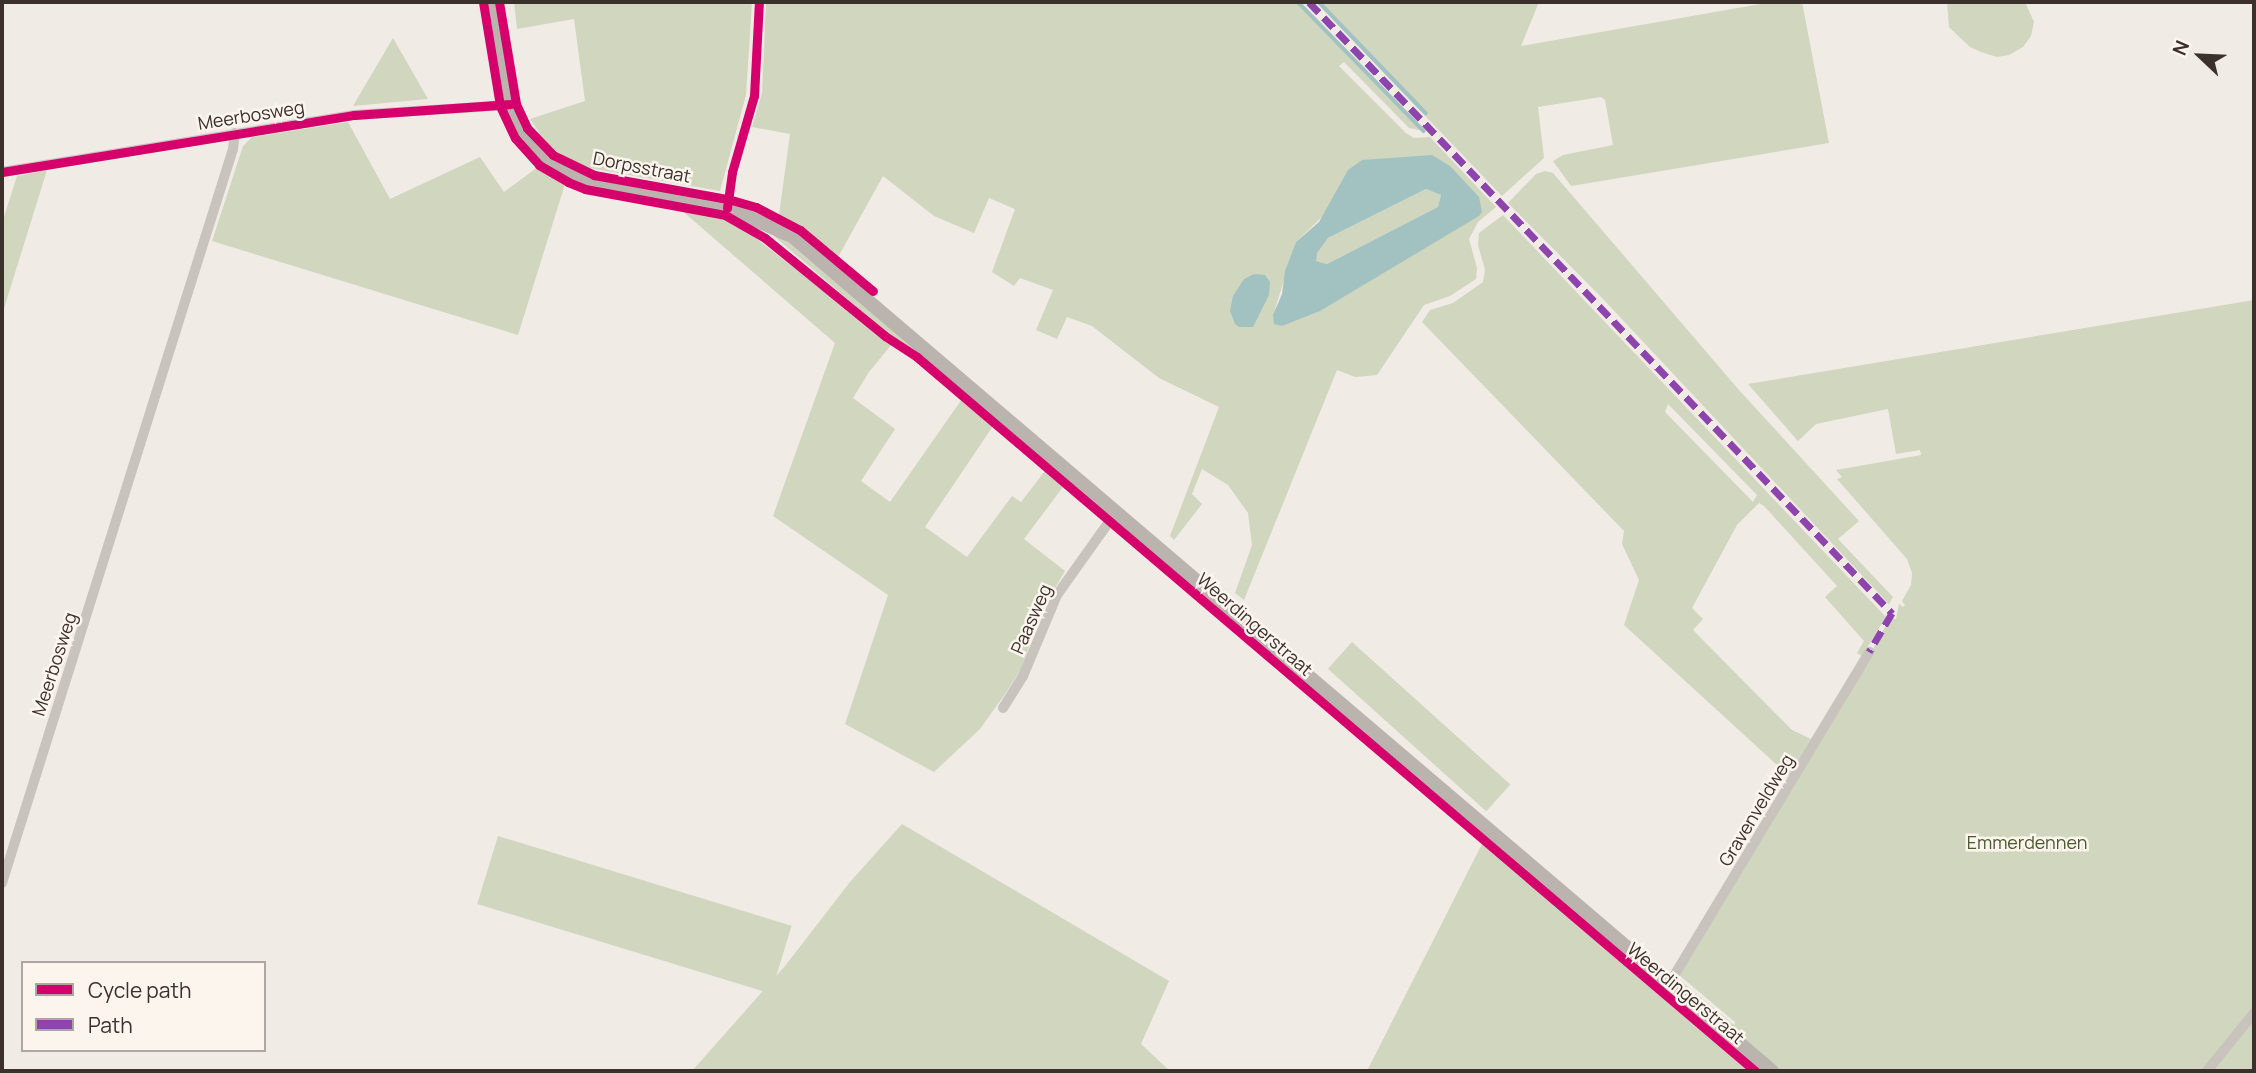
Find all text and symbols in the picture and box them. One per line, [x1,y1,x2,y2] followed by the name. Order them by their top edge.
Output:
[2165,21,2235,91] north arrow
[2166,36,2195,59] text: N
[196,96,306,134] street label: Meerbosweg
[591,147,693,187] street label: Dorpsstraat
[1193,568,1317,680] street label: Weerdingerstraat
[1006,581,1056,657] street label: Paasweg
[27,609,81,719] street label: Meerbosweg
[1714,750,1798,870] street label: Gravenveldweg
[1967,831,2087,853] park label: Emmerdennen
[1623,938,1749,1048] street label: Weerdingerstraat
[21,961,266,1052] legend
[88,976,191,1004] text: Cycle path
[88,1011,133,1039] text: Path

